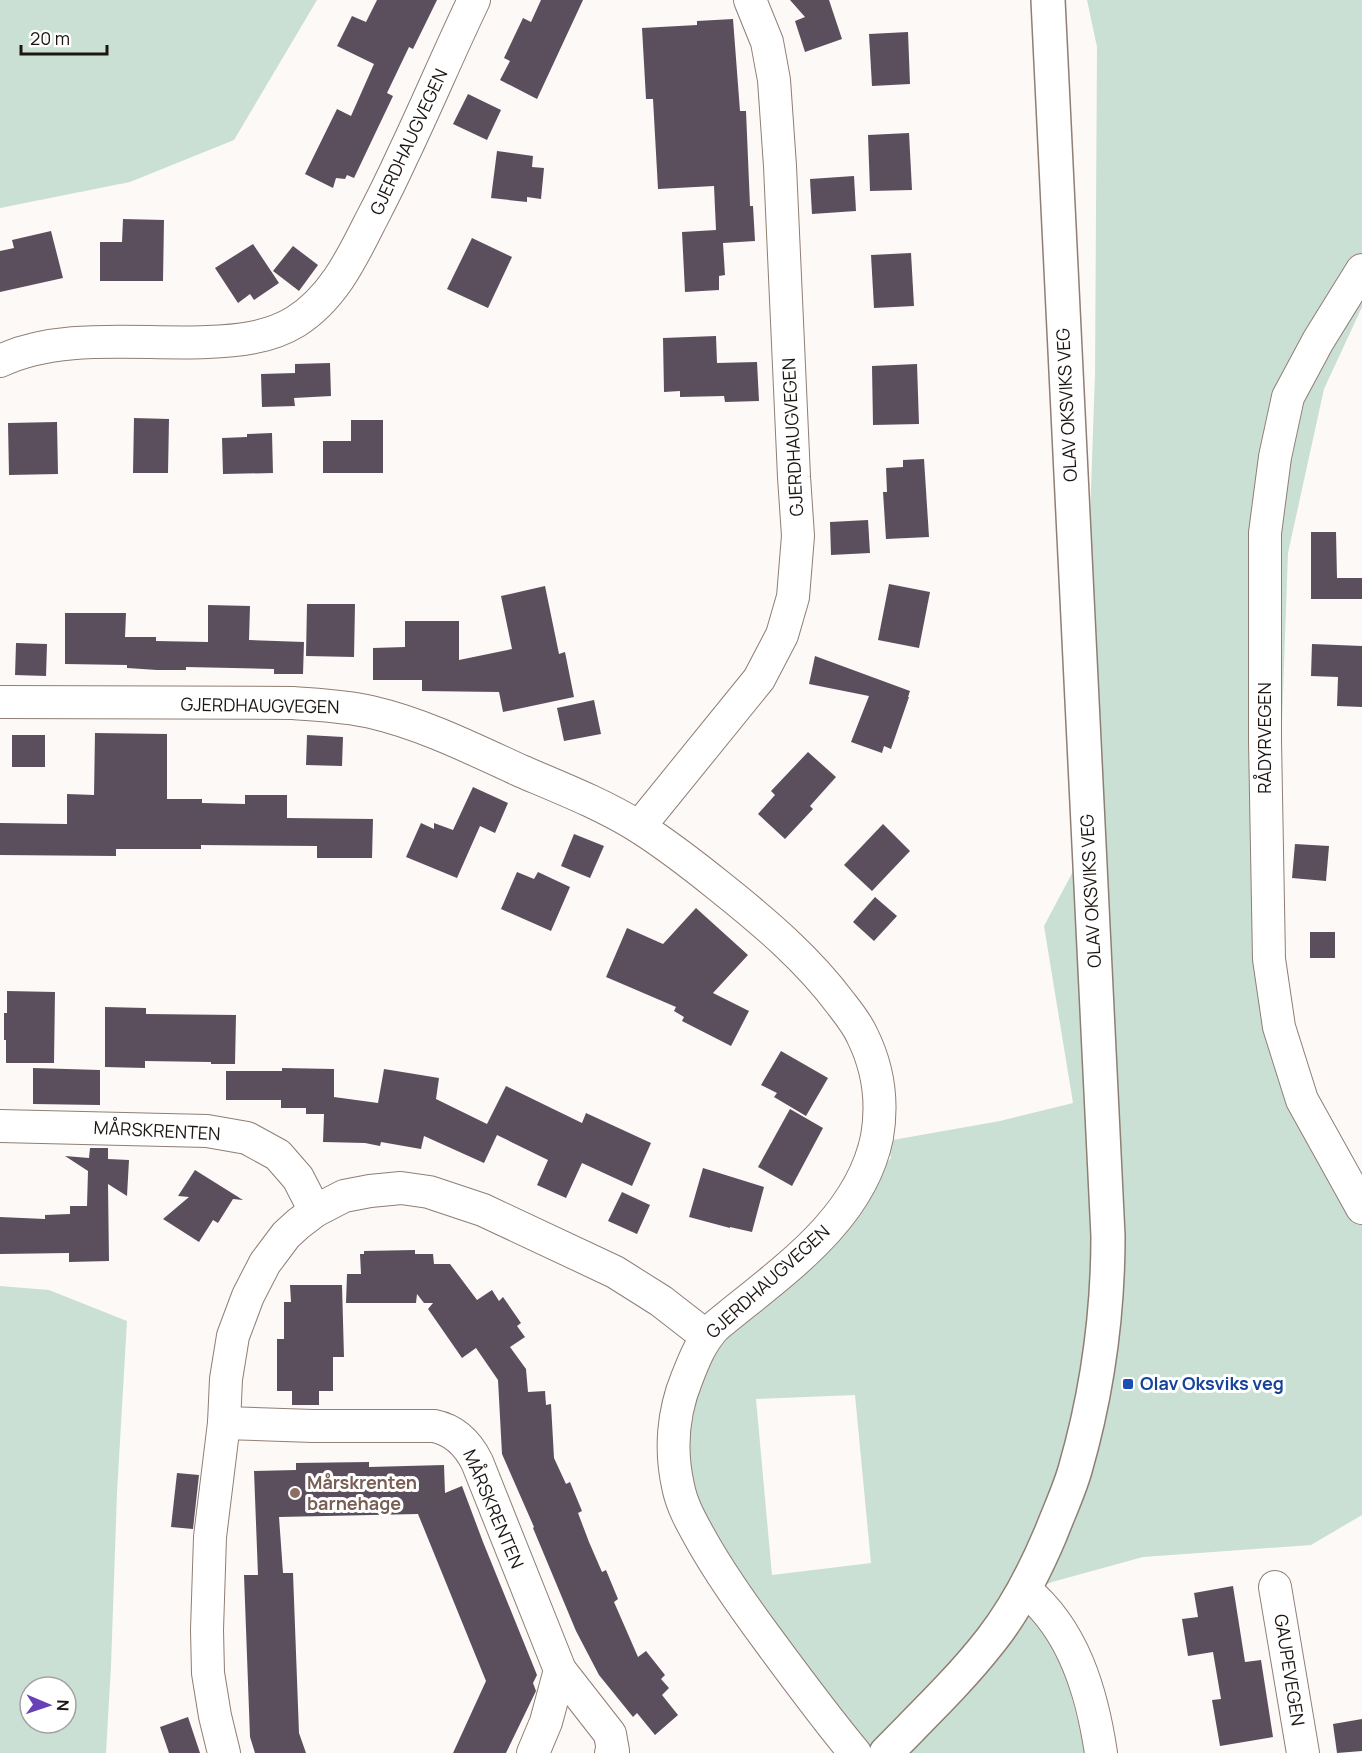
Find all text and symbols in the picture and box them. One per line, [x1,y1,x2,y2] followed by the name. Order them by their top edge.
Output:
[21,18,106,56] scale bar
[30,26,70,50] text: 20 m
[364,65,453,219] street label: GJERDHAUGVEGEN
[1050,327,1082,483] street label: OLAV OKSVIKS VEG
[776,357,808,517] street label: GJERDHAUGVEGEN
[1252,682,1276,794] street label: RÅDYRVEGEN
[180,692,340,718] street label: GJERDHAUGVEGEN
[1074,813,1106,969] street label: OLAV OKSVIKS VEG
[93,1115,221,1145] street label: MÅRSKRENTEN
[700,1219,834,1343] street label: GJERDHAUGVEGEN
[1140,1371,1284,1395] place label: Olav Oksviks veg
[1121,1377,1135,1391] marker: Olav Oksviks veg
[458,1446,530,1572] street label: MÅRSKRENTEN
[307,1470,417,1515] place label: Mårskrenten barnehage
[288,1486,302,1500] marker: Mårskrenten barnehage
[1269,1612,1311,1728] street label: GAUPEVEGEN
[18,1675,78,1735] north arrow
[52,1699,74,1712] text: N

